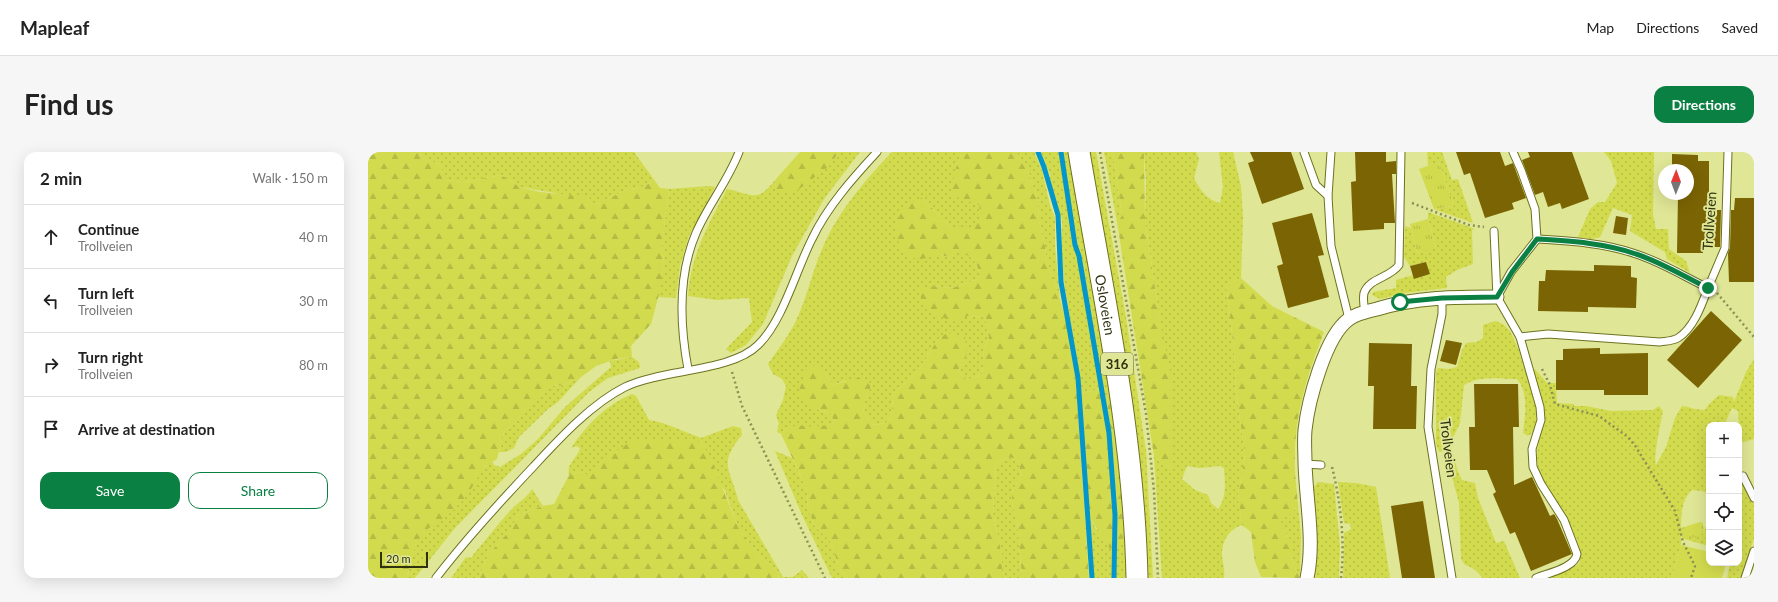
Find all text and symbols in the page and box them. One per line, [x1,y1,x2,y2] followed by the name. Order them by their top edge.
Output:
[20,16,89,39] text: Mapleaf
[1587,19,1614,36] text: Map
[1636,19,1699,36] text: Directions
[1721,19,1758,36] text: Saved
[1654,86,1754,123] button: Directions
[24,87,114,121] text: Find us
[1658,164,1694,200] north arrow
[40,168,82,189] text: 2 min
[252,170,328,186] text: Walk · 150 m
[1698,191,1720,251] street label: Trollveien
[78,220,139,238] text: Continue
[40,226,62,248] icon: ahead
[299,229,328,245] text: 40 m
[78,238,133,254] text: Trollveien
[1092,273,1119,336] street label: Osloveien
[1699,279,1717,297] route end
[78,284,134,302] text: Turn left
[40,290,62,312] icon: left
[299,293,328,309] text: 30 m
[1391,293,1409,311] route start
[78,302,133,318] text: Trollveien
[78,348,143,366] text: Turn right
[1101,353,1133,375] road number: 316
[40,354,62,376] icon: right
[299,357,328,373] text: 80 m
[78,366,133,382] text: Trollveien
[40,418,62,440] icon: arrive
[1437,418,1461,478] street label: Trollveien
[78,420,215,438] text: Arrive at destination
[1706,422,1742,566] map controls
[1706,422,1742,458] button: +
[1706,458,1742,494] button: −
[40,472,180,509] button: Save
[188,472,328,509] button: Share
[1706,494,1742,530] button: locate
[1706,530,1742,566] button: layers
[380,550,428,569] scale bar
[386,552,411,565] text: 20 m

